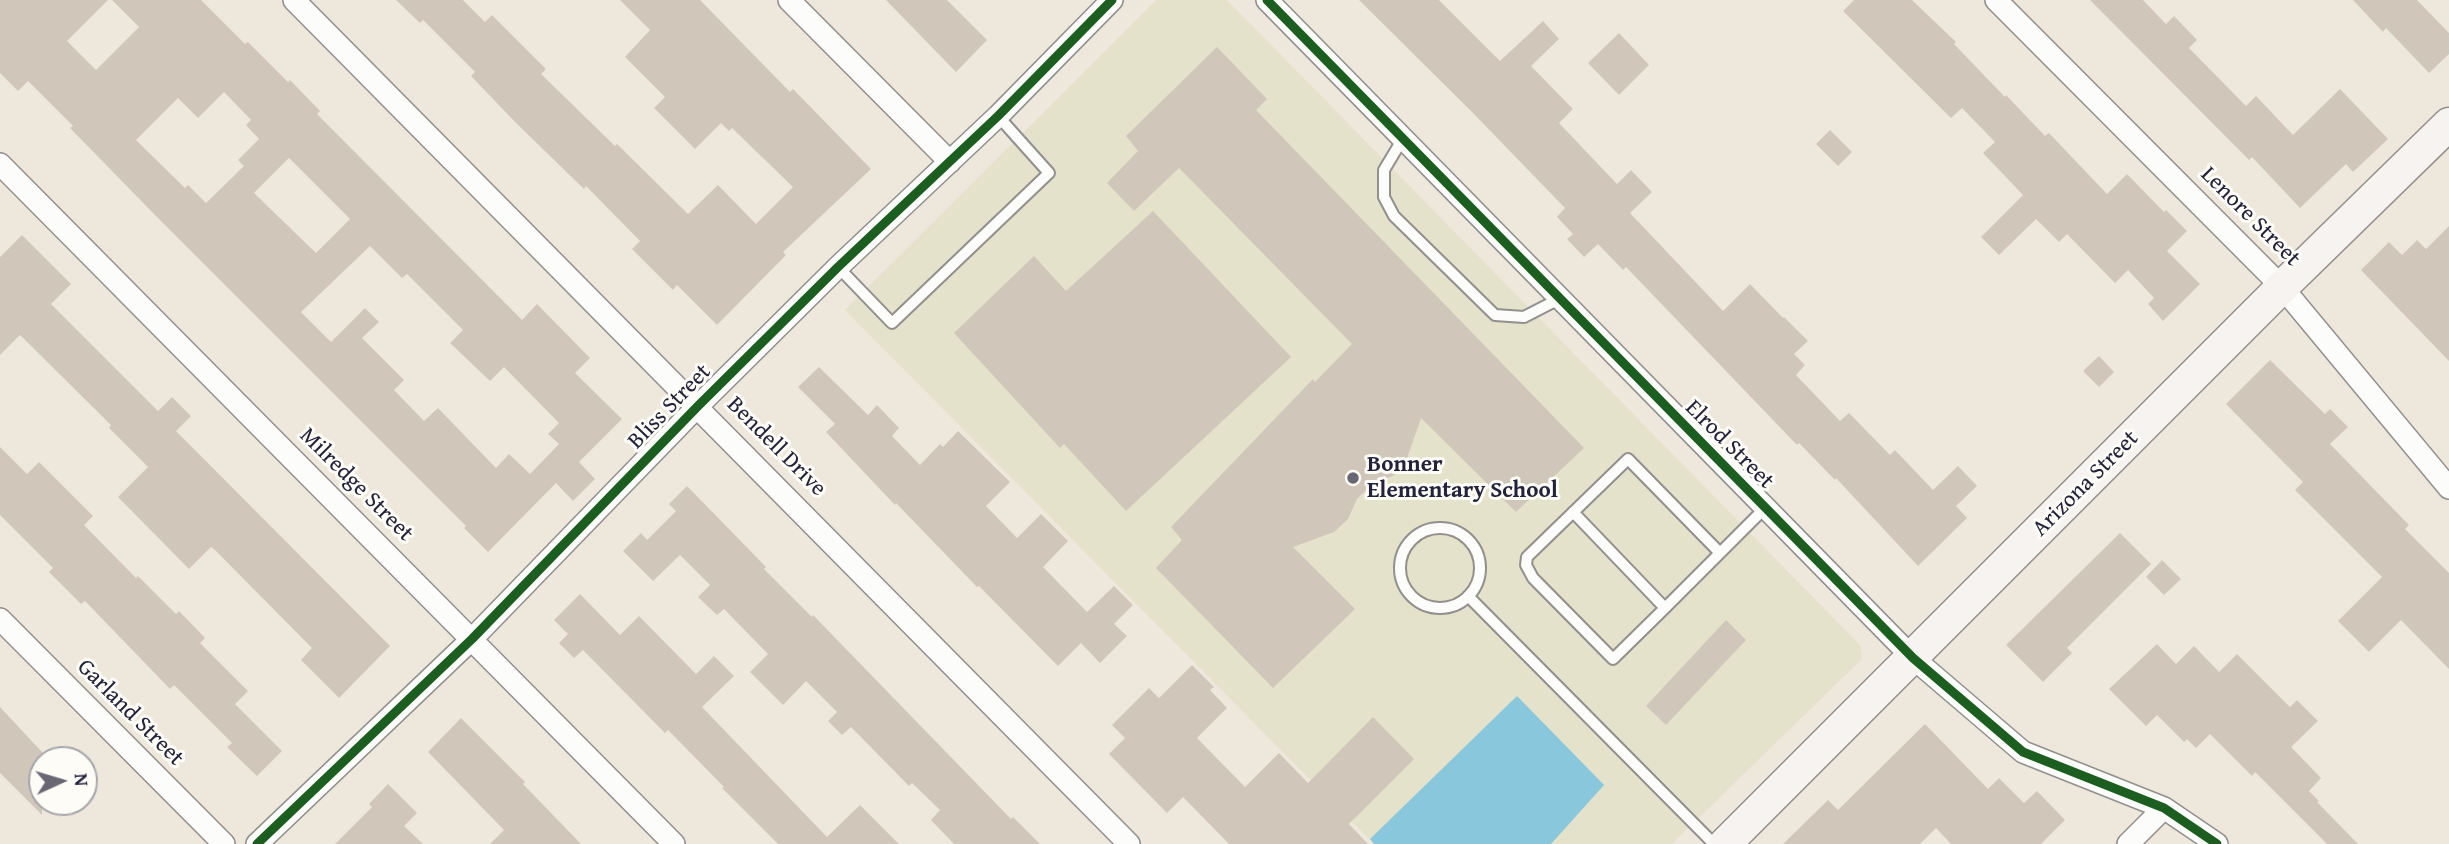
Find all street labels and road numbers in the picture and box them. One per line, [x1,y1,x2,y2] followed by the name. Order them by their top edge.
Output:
[2194,161,2306,273] street label: Lenore Street
[623,359,717,455] street label: Bliss Street
[720,391,832,503] street label: Bendell Drive
[1679,395,1779,495] street label: Elrod Street
[293,422,419,548] street label: Milredge Street
[2027,425,2145,543] street label: Arizona Street
[71,654,189,772] street label: Garland Street

